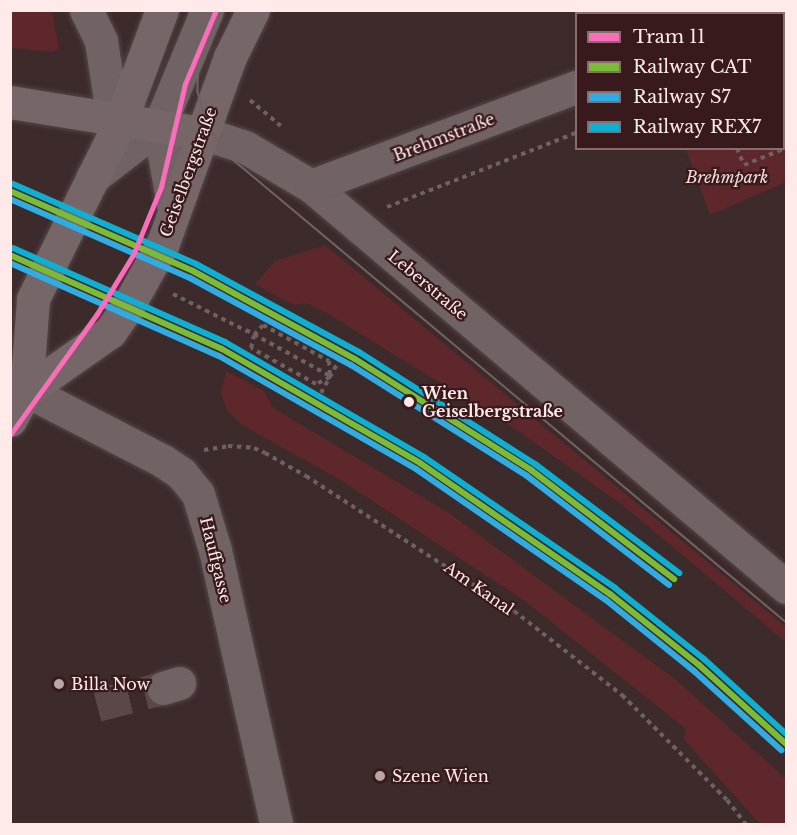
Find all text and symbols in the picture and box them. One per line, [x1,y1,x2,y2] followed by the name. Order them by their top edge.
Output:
[575,12,785,150] legend
[633,26,705,48] text: Tram 11
[633,56,751,78] text: Railway CAT
[633,86,731,108] text: Railway S7
[156,104,220,240] street label: Geiselbergstraße
[391,109,497,165] street label: Brehmstraße
[633,116,761,138] text: Railway REX7
[686,167,768,187] park label: Brehmpark
[384,246,472,324] street label: Leberstraße
[422,383,563,421] place label: Wien Geiselbergstraße
[400,393,418,411] marker: Wien Geiselbergstraße
[196,515,236,605] street label: Hauffgasse
[441,557,517,619] street label: Am Kanal
[71,674,150,694] place label: Billa Now
[52,677,66,691] marker: Billa Now
[392,766,489,786] place label: Szene Wien
[373,769,387,783] marker: Szene Wien

